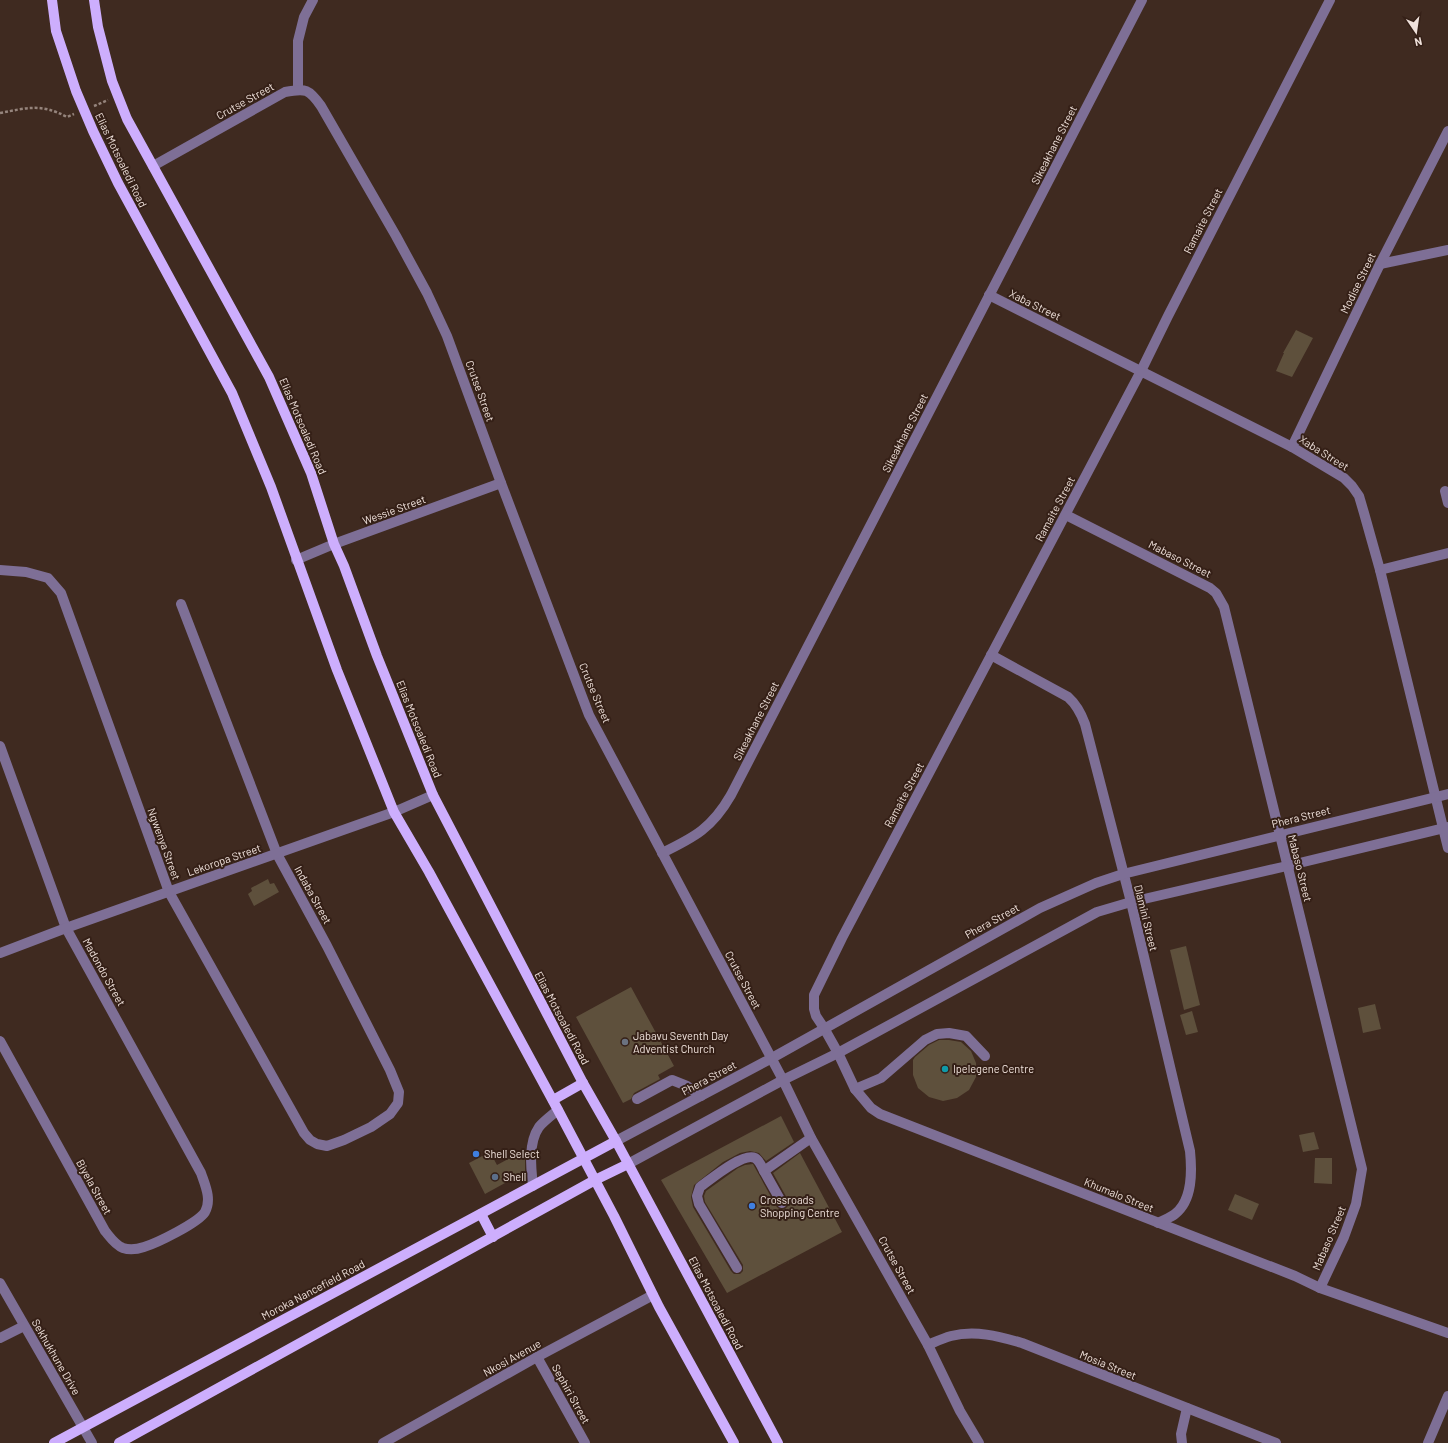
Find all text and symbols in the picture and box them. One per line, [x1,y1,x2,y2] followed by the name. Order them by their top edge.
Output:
[1396,12,1436,52] north arrow
[1413,35,1423,49] text: N
[214,79,276,122] street label: Crutse Street
[1028,103,1079,186] street label: Sikeakhane Street
[93,110,150,209] street label: Elias Motsoaledi Road
[1180,186,1225,256] street label: Ramaite Street
[1337,250,1378,315] street label: Modise Street
[1007,286,1063,323] street label: Xaba Street
[463,359,498,423] street label: Crutse Street
[277,376,330,476] street label: Elias Motsoaledi Road
[879,391,930,474] street label: Sikeakhane Street
[1297,432,1351,473] street label: Xaba Street
[1032,474,1077,544] street label: Ramaite Street
[361,492,427,527] street label: Wessie Street
[1147,537,1214,580] street label: Mabaso Street
[577,661,614,725] street label: Crutse Street
[394,678,445,779] street label: Elias Motsoaledi Road
[730,679,781,762] street label: Sikeakhane Street
[881,760,926,830] street label: Ramaite Street
[1270,803,1332,830] street label: Phera Street
[145,806,183,882] street label: Ngwenya Street
[1286,833,1315,903] street label: Mabaso Street
[185,841,262,878] street label: Lekoropa Street
[292,864,335,926] street label: Indaba Street
[1132,883,1161,952] street label: Dlamini Street
[962,900,1021,941] street label: Phera Street
[80,936,128,1008] street label: Madondo Street
[723,948,764,1011] street label: Crutse Street
[532,969,592,1067] street label: Elias Motsoaledi Road
[633,1029,728,1055] place label: Jabavu Seventh Day Adventist Church
[620,1037,630,1047] marker: Jabavu Seventh Day Adventist Church
[679,1058,738,1097] street label: Phera Street
[953,1062,1034,1075] place label: Ipelegene Centre
[940,1064,950,1074] marker: Ipelegene Centre
[484,1147,540,1160] place label: Shell Select
[471,1149,481,1159] marker: Shell Select
[74,1157,115,1217] street label: Biyela Street
[503,1170,526,1183] place label: Shell
[490,1172,500,1182] marker: Shell
[1082,1175,1156,1214] street label: Khumalo Street
[760,1193,840,1219] place label: Crossroads Shopping Centre
[747,1201,757,1211] marker: Crossroads Shopping Centre
[1309,1204,1348,1272] street label: Mabaso Street
[876,1234,919,1296] street label: Crutse Street
[686,1254,746,1352] street label: Elias Motsoaledi Road
[259,1257,367,1322] street label: Moroka Nancefield Road
[29,1317,83,1397] street label: Sekhukhune Drive
[481,1336,543,1379] street label: Nkosi Avenue
[1078,1347,1138,1382] street label: Mosia Street
[550,1362,593,1426] street label: Sephiri Street

